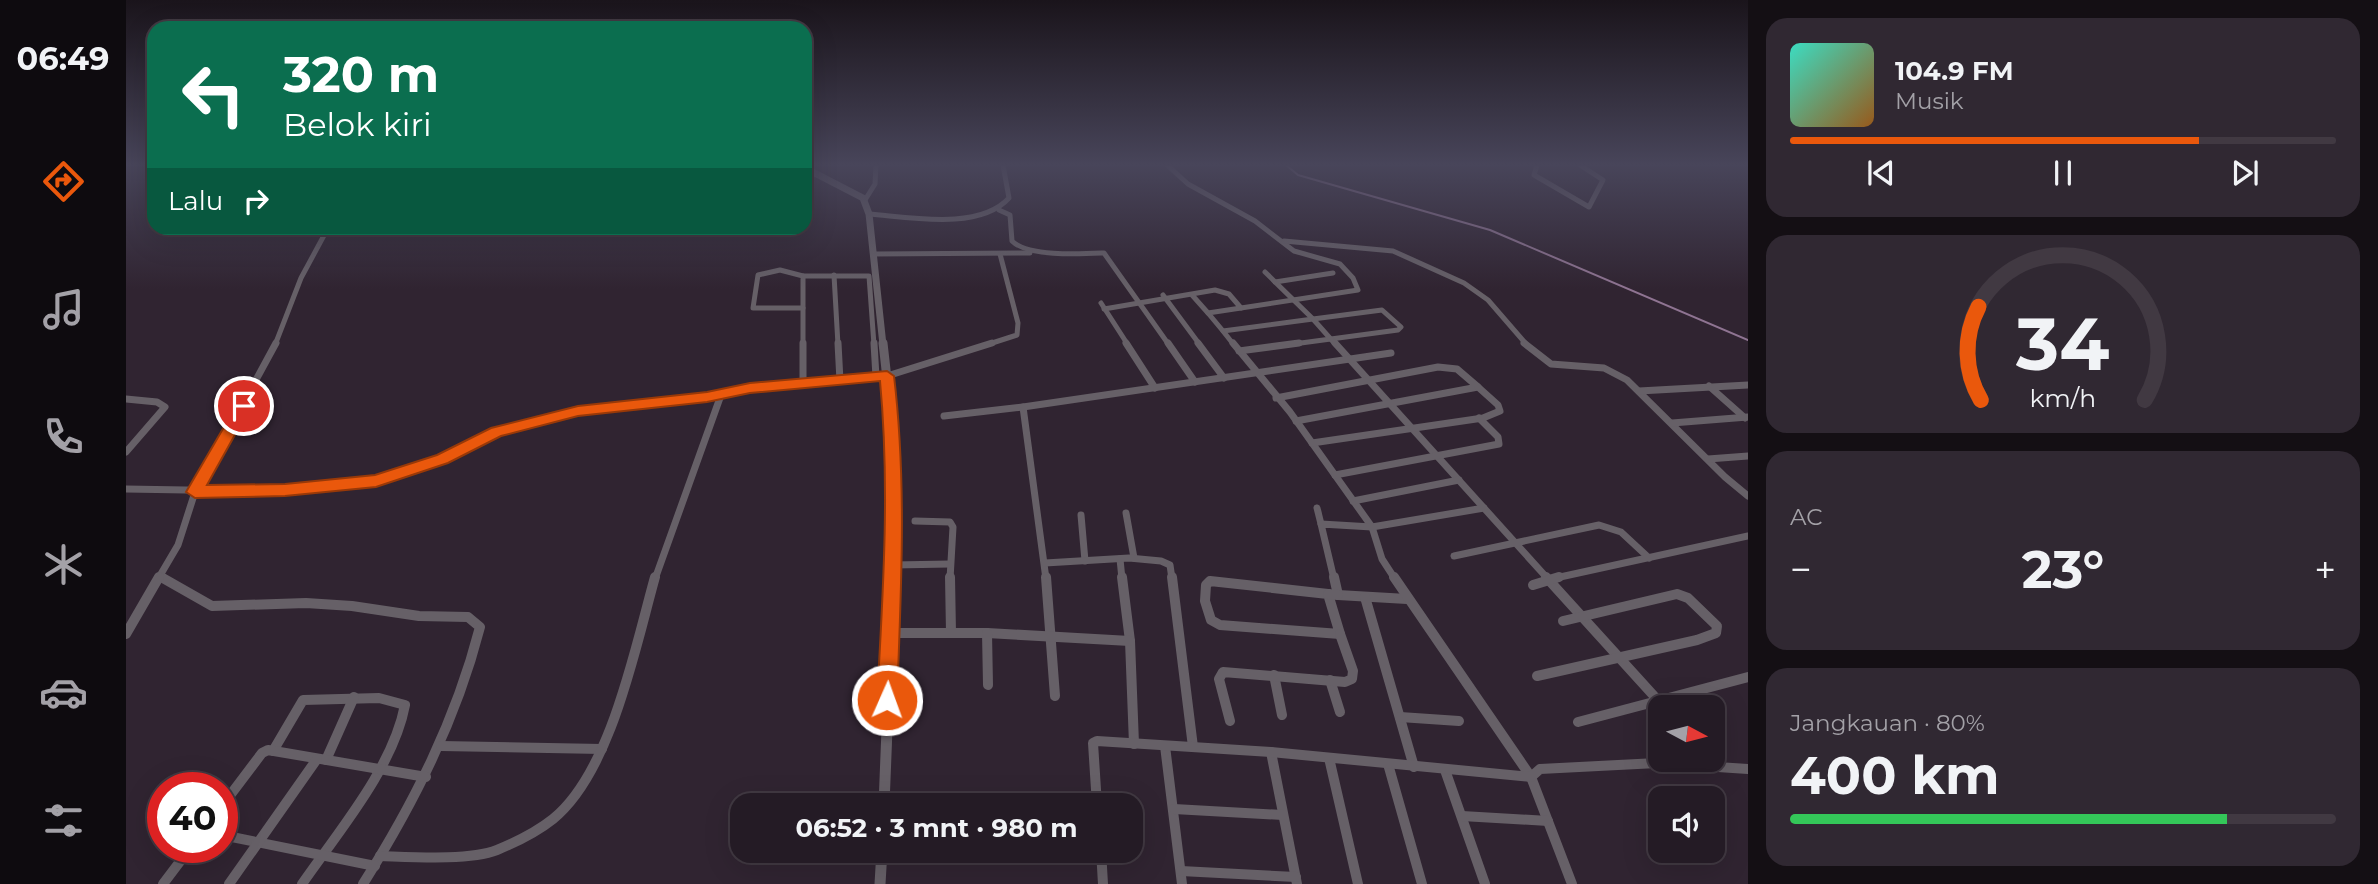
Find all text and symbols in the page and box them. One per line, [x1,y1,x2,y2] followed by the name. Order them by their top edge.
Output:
[17,39,109,78] text: 06:49
[283,45,439,104] text: 320 m
[168,49,259,140] icon: left
[1895,55,2013,87] text: 104.9 FM
[1895,87,1964,115] text: Musik
[283,105,432,144] text: Belok kiri
[1862,154,1900,192] icon: previous
[2044,154,2082,192] icon: pause
[2226,154,2264,192] icon: next
[39,157,88,206] icon: directions
[237,182,275,220] icon: right
[168,185,223,217] text: Lalu
[39,285,88,334] icon: music
[2015,300,2110,388] text: 34
[214,376,274,436] pin
[2030,383,2096,413] text: km/h
[225,387,263,425] icon: arrive
[39,412,88,461] icon: phone
[1790,503,1823,531] text: AC
[2022,538,2104,601] text: 23°
[39,540,88,589] icon: climate
[1790,546,1812,593] text: −
[2314,546,2336,593] text: +
[850,663,924,737] position arrow
[39,668,88,717] icon: car
[1648,695,1726,772] north arrow
[1648,695,1725,863] map controls
[1790,709,1985,737] text: Jangkauan · 80%
[1790,744,2000,807] text: 400 km
[147,772,238,863] speed limit sign: 40
[1648,786,1725,863] button: sound
[39,796,88,845] icon: filters
[795,812,1078,844] text: 06:52 · 3 mnt · 980 m

